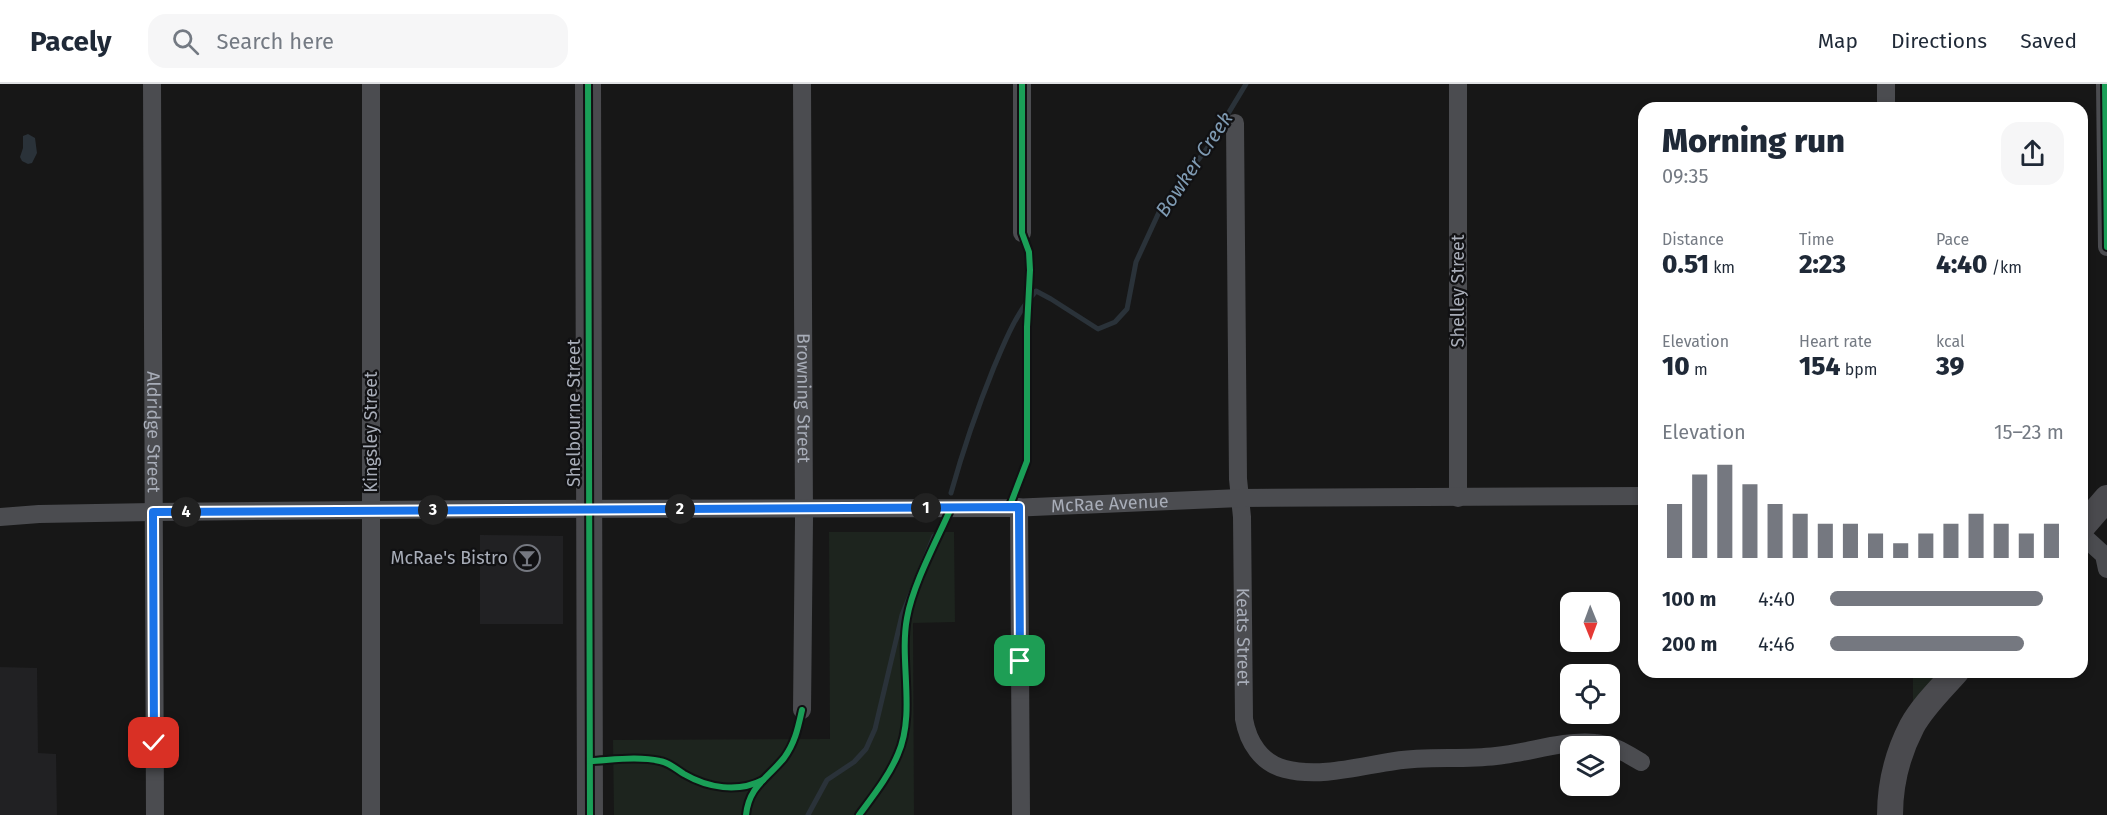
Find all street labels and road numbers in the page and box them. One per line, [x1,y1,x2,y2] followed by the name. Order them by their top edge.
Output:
[1447,234,1469,347] street label: Shelley Street
[792,333,815,464] street label: Browning Street
[563,338,585,487] street label: Shelbourne Street
[142,371,165,493] street label: Aldridge Street
[360,371,382,493] street label: Kingsley Street
[1051,490,1169,517] street label: McRae Avenue
[1232,587,1255,687] street label: Keats Street

